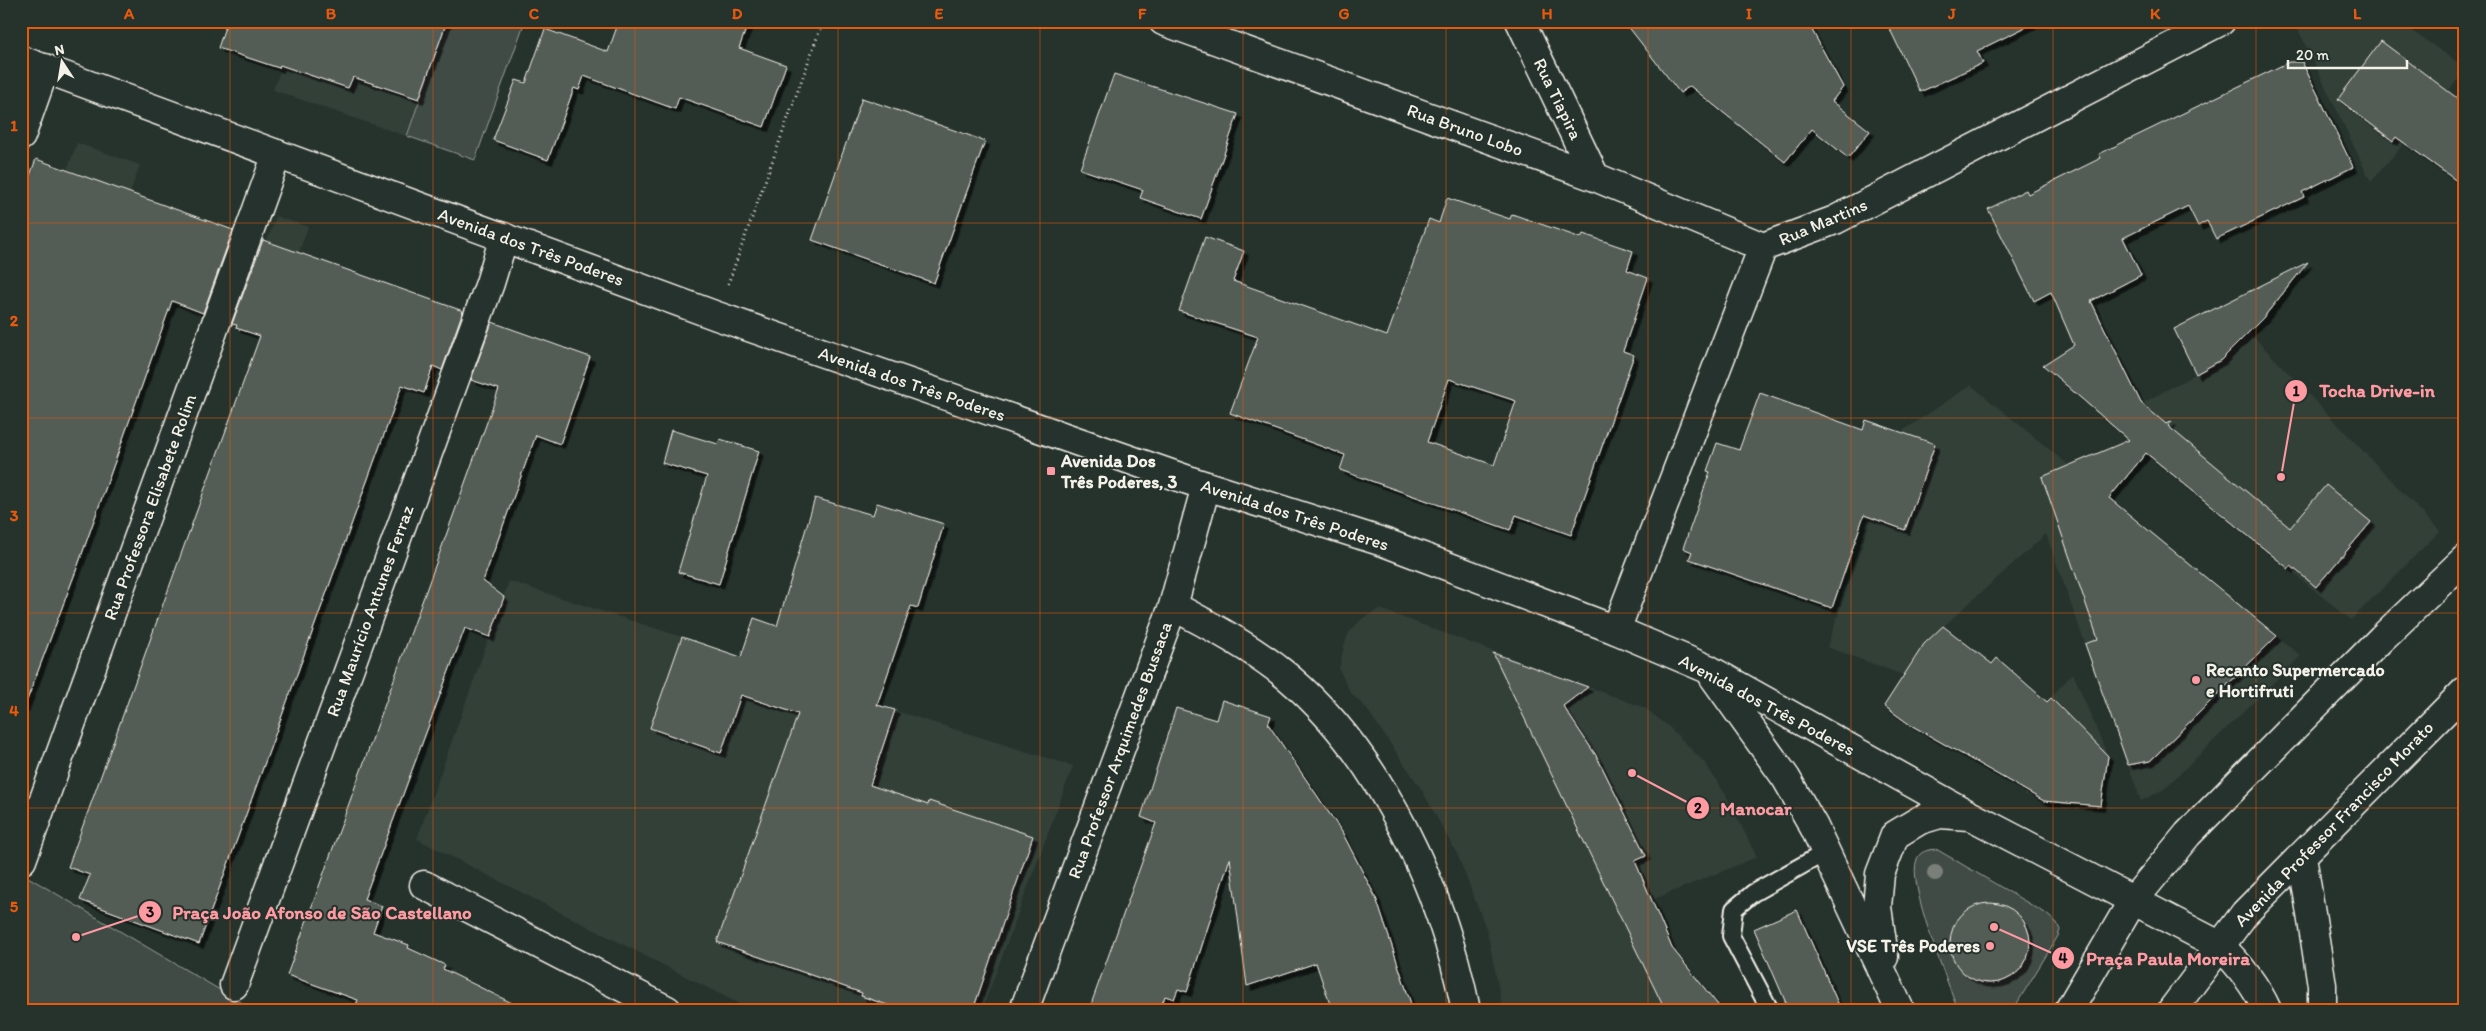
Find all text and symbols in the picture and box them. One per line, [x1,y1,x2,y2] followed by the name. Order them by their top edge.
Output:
[123,4,135,23] text: A
[326,4,337,23] text: B
[529,4,540,23] text: C
[732,4,743,23] text: D
[935,4,944,23] text: E
[1138,4,1147,23] text: F
[1338,4,1350,23] text: G
[1541,4,1553,23] text: H
[1746,4,1752,23] text: I
[1947,4,1956,23] text: J
[2150,4,2161,23] text: K
[2353,4,2362,23] text: L
[38,38,88,88] north arrow
[2288,38,2407,70] scale bar
[53,40,66,59] text: N
[2296,46,2330,64] text: 20 m
[1529,55,1587,144] street label: Rua Tiapira
[1404,99,1526,161] street label: Rua Bruno Lobo
[10,116,18,135] text: 1
[1775,193,1871,251] street label: Rua Martins
[435,203,627,291] street label: Avenida dos Três Poderes
[10,311,19,330] text: 2
[816,342,1008,426] street label: Avenida dos Três Poderes
[2284,374,2446,408] callout: Tocha Drive-in
[2318,379,2436,402] text: Tocha Drive-in
[2293,382,2300,400] text: 1
[99,390,201,623] street label: Rua Professora Elisabete Rolim
[1060,450,1178,493] place label: Avenida Dos Três Poderes, 3
[1045,465,1057,477] marker: Avenida Dos Três Poderes, 3
[1198,474,1392,556] street label: Avenida dos Três Poderes
[321,502,419,720] street label: Rua Maurício Antunes Ferraz
[10,506,19,525] text: 3
[1063,618,1177,882] street label: Rua Professor Arquimedes Bussaca
[1675,649,1859,761] street label: Avenida dos Três Poderes
[2206,659,2385,702] place label: Recanto Supermercado e Hortifruti
[2190,674,2202,686] marker: Recanto Supermercado e Hortifruti
[9,701,19,720] text: 4
[2230,717,2438,931] street label: Avenida Professor Francisco Morato
[1685,791,1802,825] callout: Manocar
[1720,797,1792,820] text: Manocar
[1694,799,1702,817] text: 2
[137,895,482,929] callout: Praça João Afonso de São Castellano
[10,897,19,916] text: 5
[172,901,472,924] text: Praça João Afonso de São Castellano
[146,903,154,921] text: 3
[1846,935,1980,957] place label: VSE Três Poderes
[1984,940,1996,952] marker: VSE Três Poderes
[2051,941,2260,975] callout: Praça Paula Moreira
[2086,947,2250,970] text: Praça Paula Moreira
[2058,949,2068,967] text: 4

